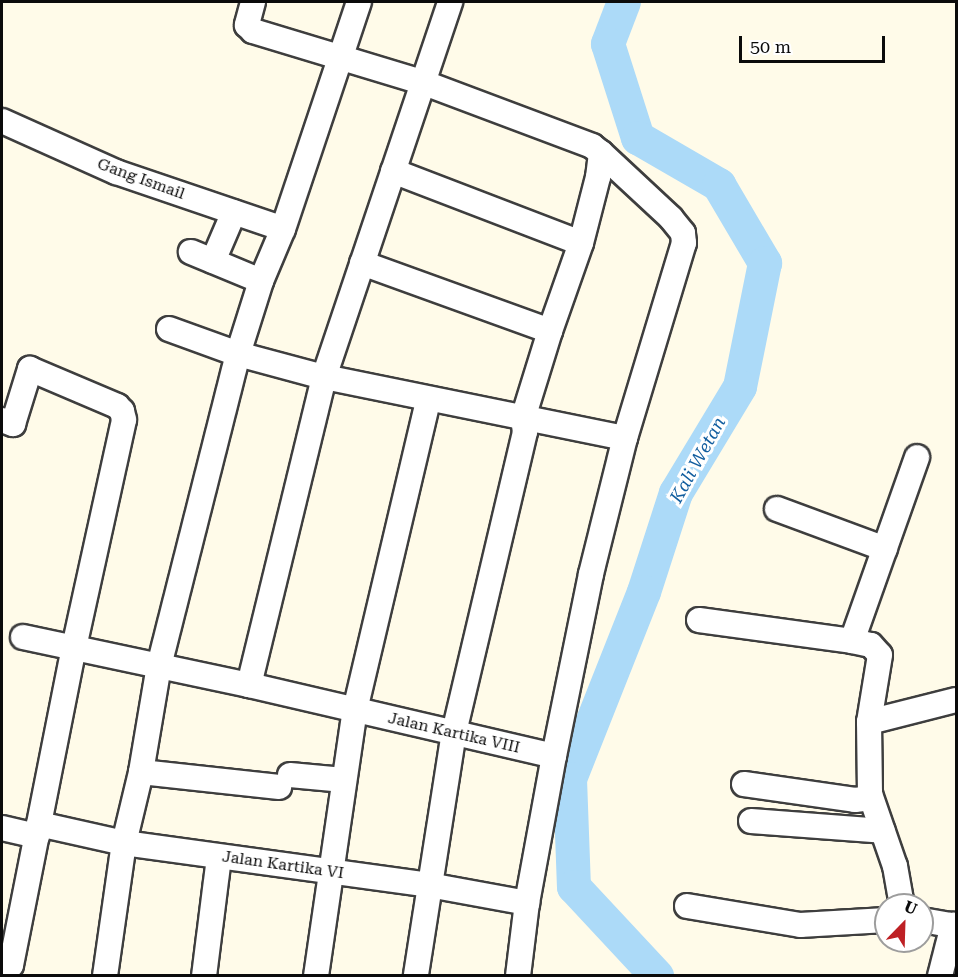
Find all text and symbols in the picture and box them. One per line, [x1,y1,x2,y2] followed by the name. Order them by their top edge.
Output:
[742,24,888,62] scale bar
[750,36,791,57] text: 50 m
[95,154,187,204] street label: Gang Ismail
[666,413,730,507] water label: Kali Wetan
[386,708,522,758] street label: Jalan Kartika VIII
[221,847,345,883] street label: Jalan Kartika VI
[874,893,934,953] north arrow
[901,897,920,919] text: U

